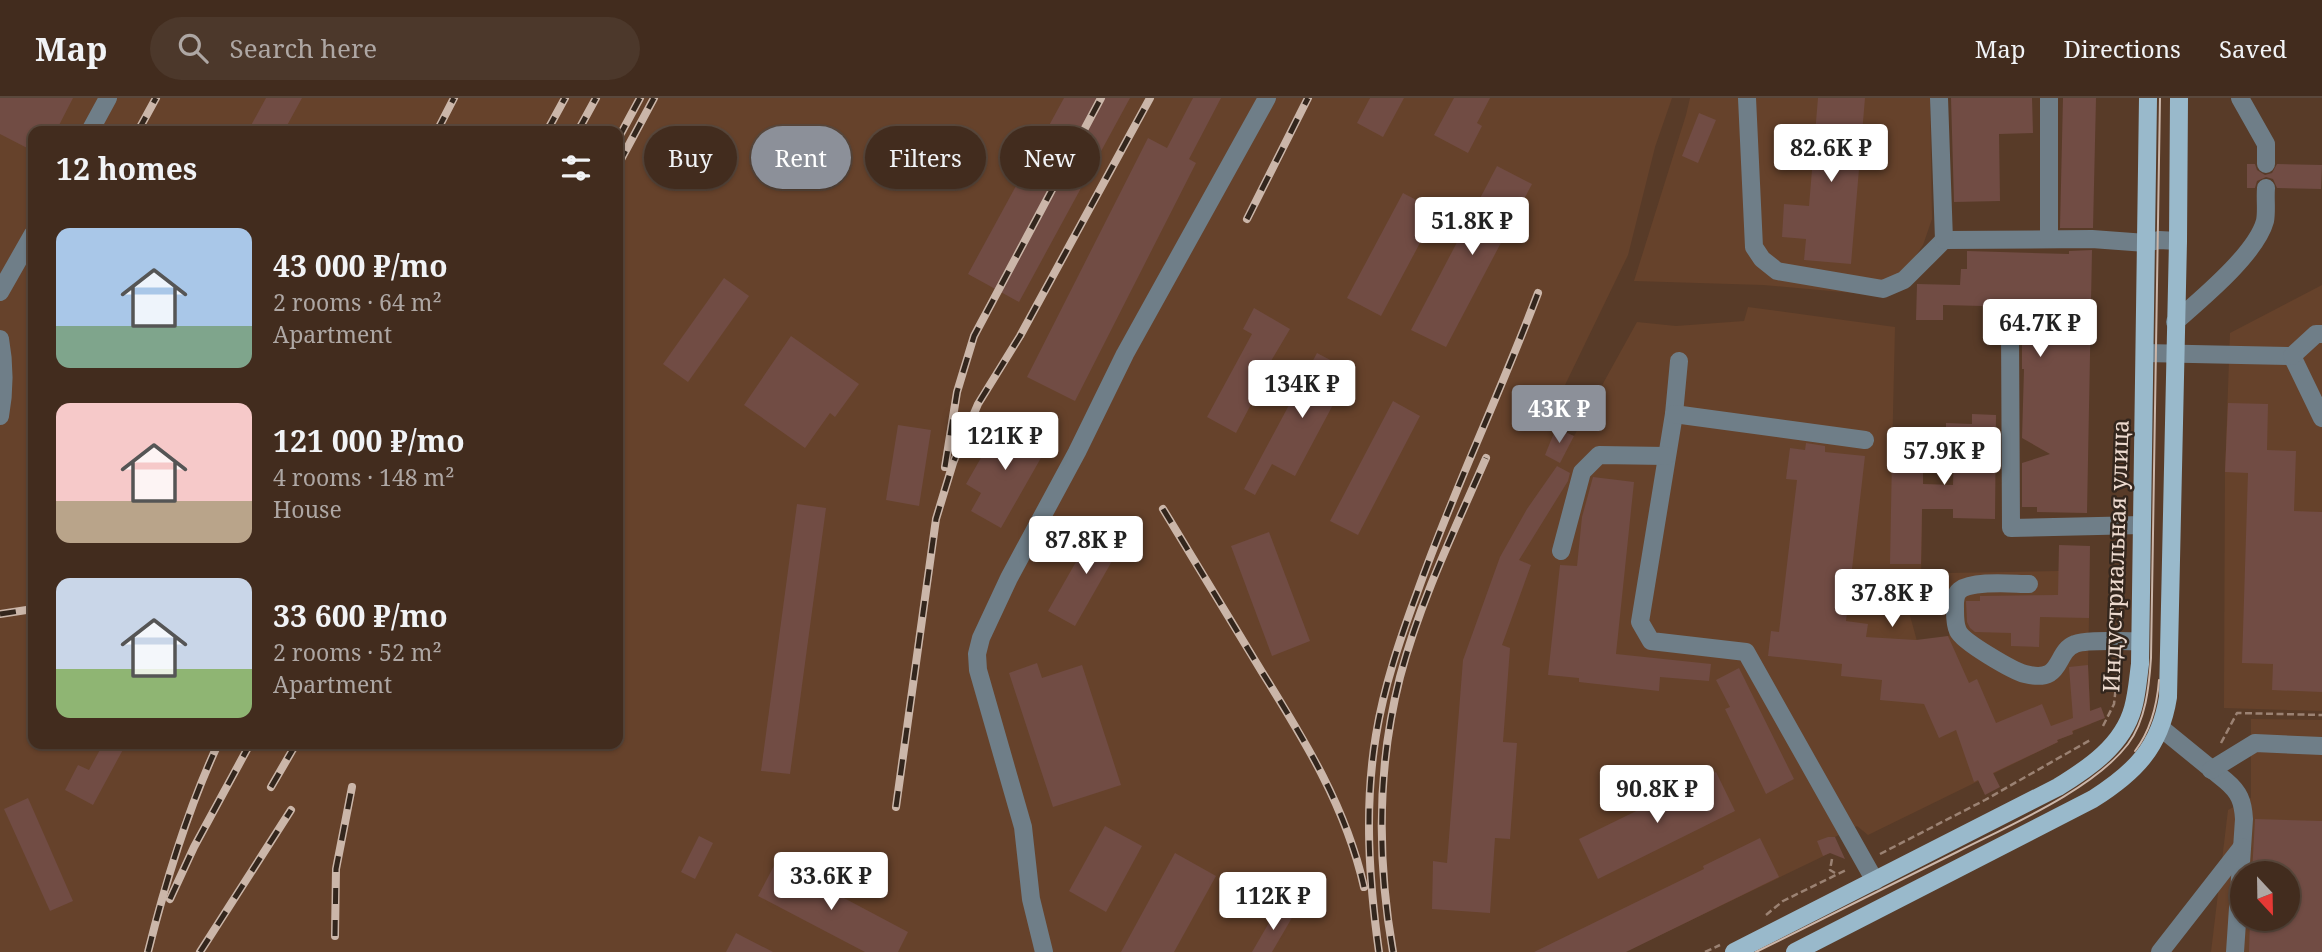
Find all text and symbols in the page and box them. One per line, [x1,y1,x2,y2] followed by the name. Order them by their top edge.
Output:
[150,17,640,80] search box
[35,26,108,71] text: Map
[174,29,212,67] icon: search
[230,30,377,66] text: Search here
[1975,32,2026,65] text: Map
[2064,32,2181,65] text: Directions
[2219,32,2287,65] text: Saved
[1766,125,1896,184] pin: 82.6K ₽
[644,126,737,189] chip: Buy
[751,126,851,189] chip: Rent
[865,126,986,189] chip: Filters
[1000,126,1100,189] chip: New
[1790,131,1872,163] text: 82.6K ₽
[56,148,197,189] text: 12 homes
[557,149,595,187] icon: filters
[1407,198,1537,257] pin: 51.8K ₽
[1431,204,1513,236] text: 51.8K ₽
[273,245,448,286] text: 43 000 ₽/mo
[112,256,196,340] icon: home
[273,286,442,318] text: 2 rooms · 64 m²
[1975,300,2105,359] pin: 64.7K ₽
[1999,306,2081,338] text: 64.7K ₽
[273,318,392,350] text: Apartment
[1245,360,1359,420] pin: 134K ₽
[1264,367,1340,399] text: 134K ₽
[1510,386,1608,445] pin: 43K ₽
[1528,392,1590,424] text: 43K ₽
[948,412,1062,472] pin: 121K ₽
[967,419,1043,451] text: 121K ₽
[2094,419,2136,693] street label: Индустриальная улица
[273,420,465,461] text: 121 000 ₽/mo
[1879,428,2009,487] pin: 57.9K ₽
[112,431,196,515] icon: home
[1903,434,1985,466] text: 57.9K ₽
[273,461,455,493] text: 4 rooms · 148 m²
[273,493,342,525] text: House
[1021,517,1151,576] pin: 87.8K ₽
[1045,523,1127,555] text: 87.8K ₽
[1827,570,1957,629] pin: 37.8K ₽
[1851,576,1933,608] text: 37.8K ₽
[273,595,448,636] text: 33 600 ₽/mo
[112,606,196,690] icon: home
[273,636,442,668] text: 2 rooms · 52 m²
[273,668,392,700] text: Apartment
[1592,766,1722,825] pin: 90.8K ₽
[1616,772,1698,804] text: 90.8K ₽
[766,852,896,912] pin: 33.6K ₽
[790,859,872,891] text: 33.6K ₽
[2230,861,2300,931] north arrow
[2230,861,2300,931] map controls
[1216,872,1330,932] pin: 112K ₽
[1235,879,1311,911] text: 112K ₽

